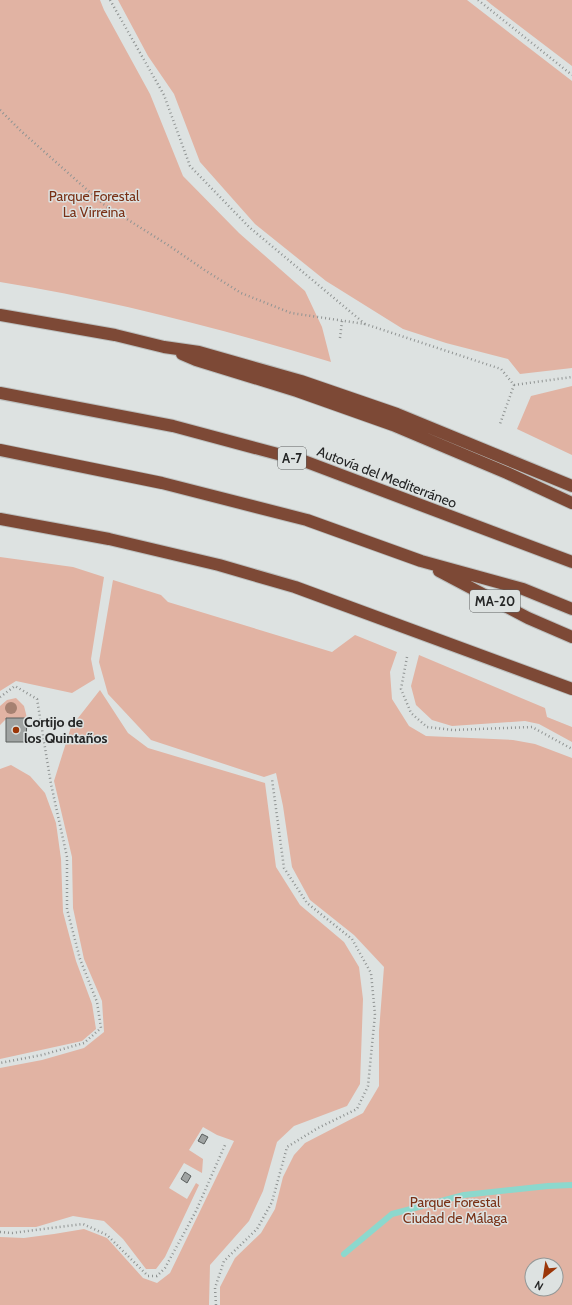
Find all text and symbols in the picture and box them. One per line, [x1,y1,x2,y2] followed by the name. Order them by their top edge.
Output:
[49,187,140,221] park label: Parque Forestal La Virreina
[315,442,460,512] street label: Autovía del Mediterráneo
[278,447,306,469] road number: A-7
[470,590,520,612] road number: MA-20
[24,713,107,747] place label: Cortijo de los Quintaños
[11,725,21,735] marker: Cortijo de los Quintaños
[403,1193,508,1227] park label: Parque Forestal Ciudad de Málaga
[524,1257,564,1297] north arrow
[532,1278,546,1294] text: N

